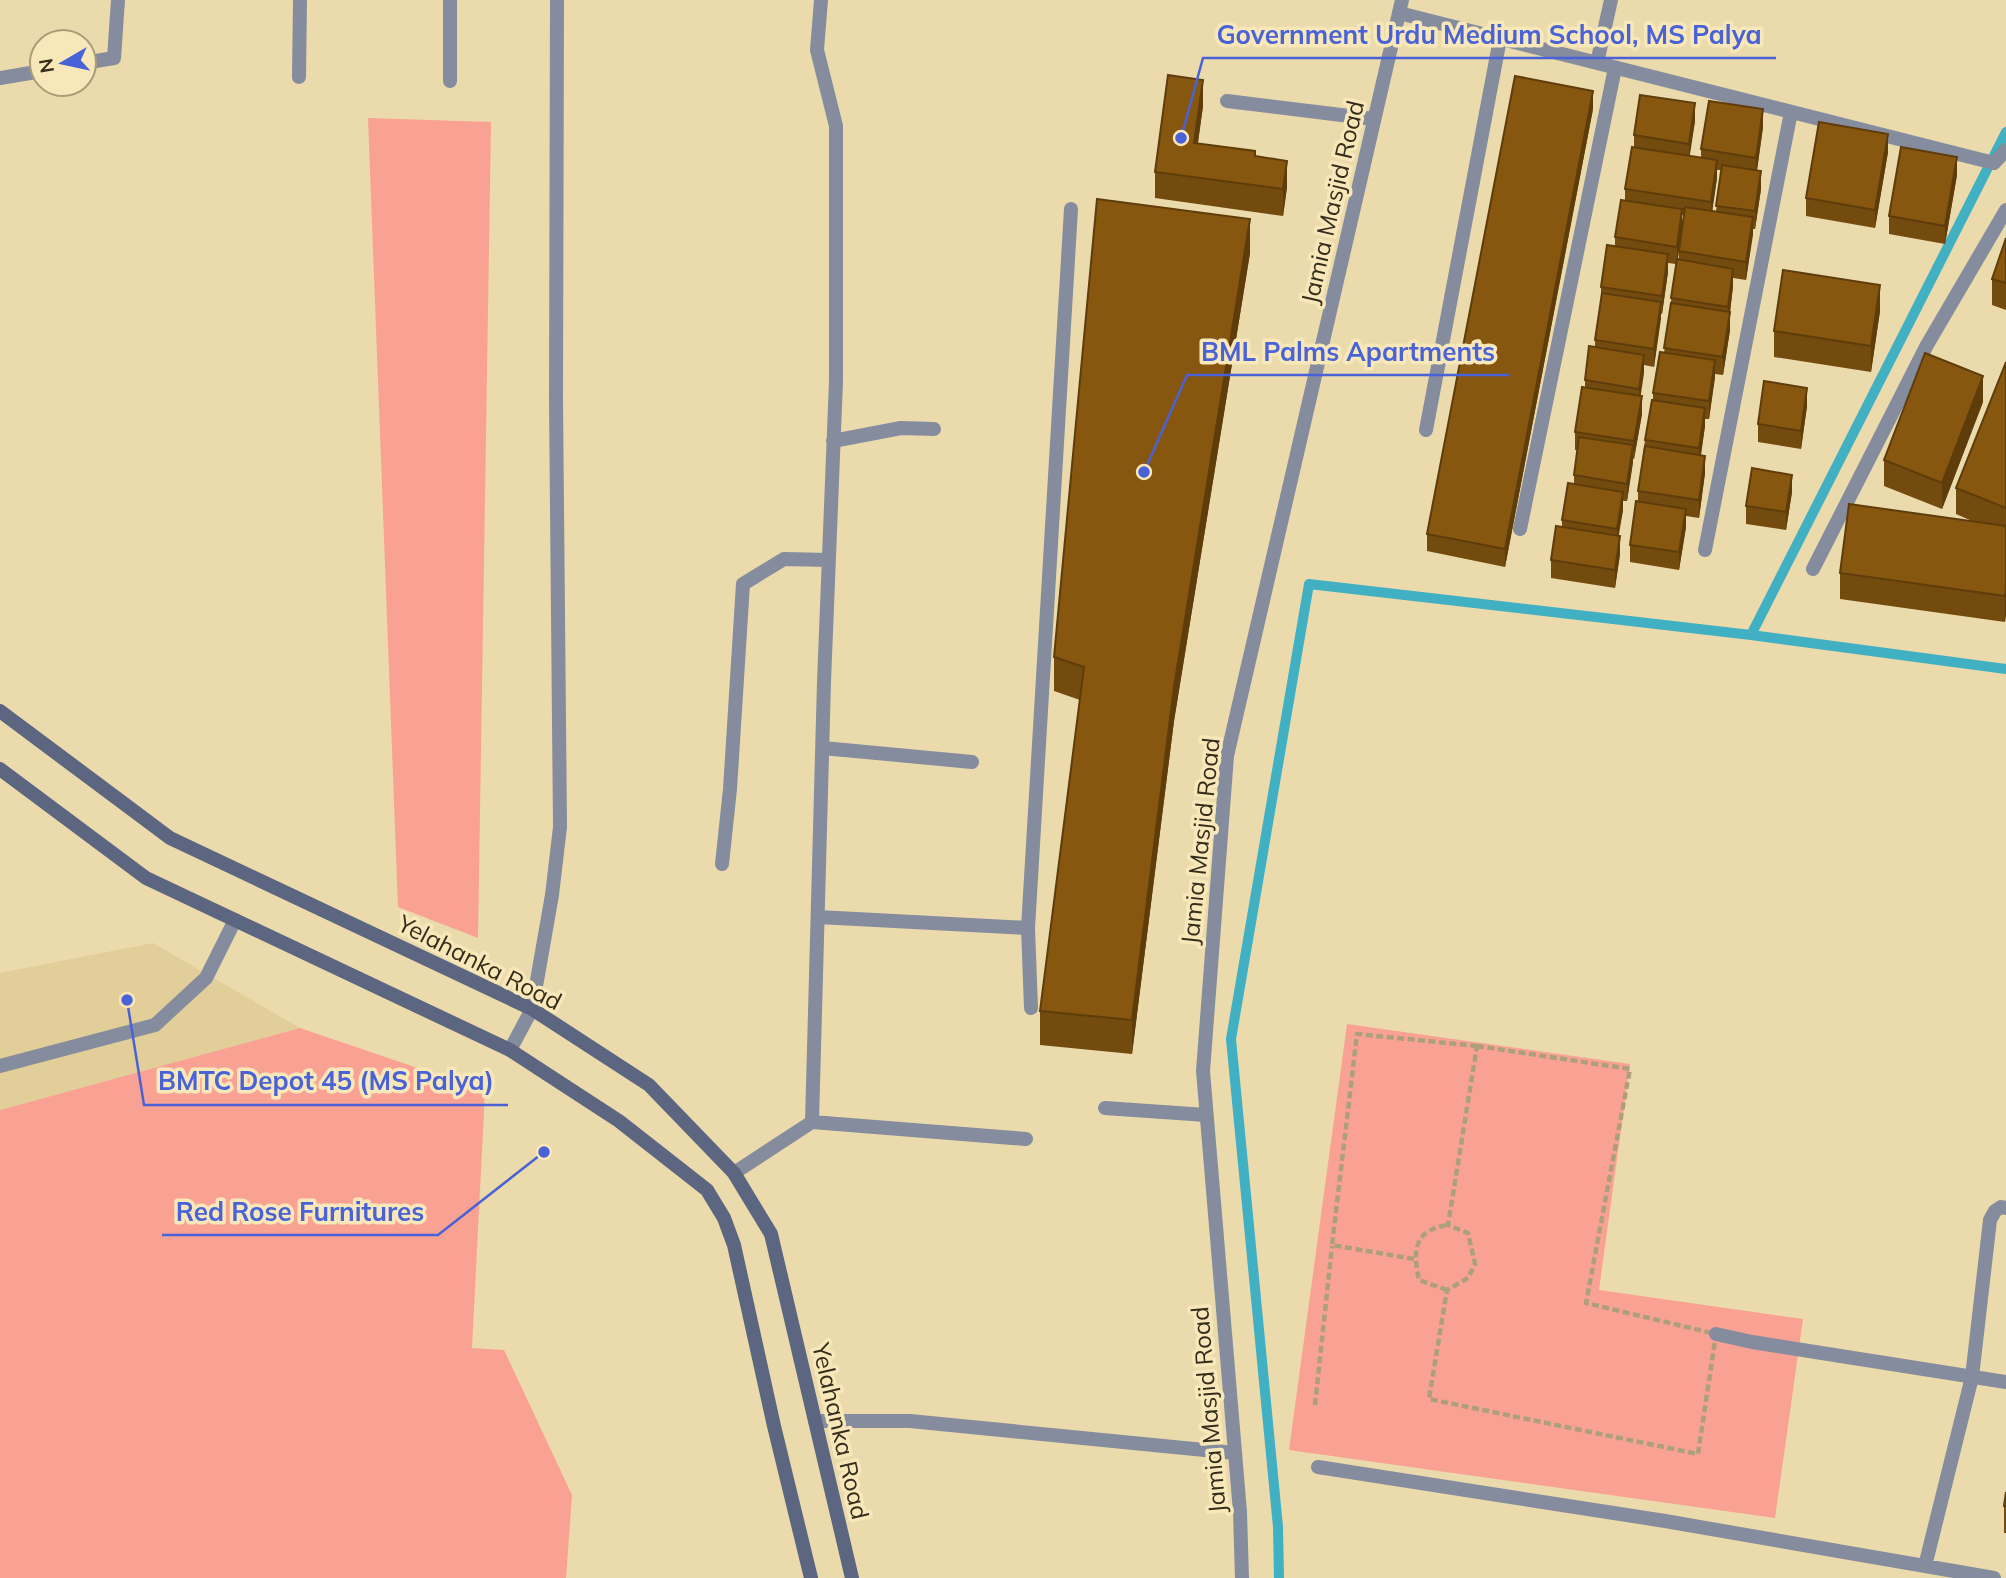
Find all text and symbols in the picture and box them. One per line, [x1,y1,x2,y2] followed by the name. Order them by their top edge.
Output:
[1203,11,1776,58] callout: Government Urdu Medium School, MS Palya
[1216,18,1762,51] text: Government Urdu Medium School, MS Palya
[28,28,98,98] north arrow
[33,57,59,75] text: N
[1294,97,1370,307] street label: Jamia Masjid Road
[1187,328,1509,375] callout: BML Palms Apartments
[1201,335,1495,368] text: BML Palms Apartments
[1174,736,1226,946] street label: Jamia Masjid Road
[392,907,567,1016] street label: Yelahanka Road
[144,1058,508,1105] callout: BMTC Depot 45 (MS Palya)
[158,1064,494,1097] text: BMTC Depot 45 (MS Palya)
[162,1188,438,1235] callout: Red Rose Furnitures
[176,1195,424,1228] text: Red Rose Furnitures
[1184,1305,1232,1515] street label: Jamia Masjid Road
[806,1339,876,1522] street label: Yelahanka Road

